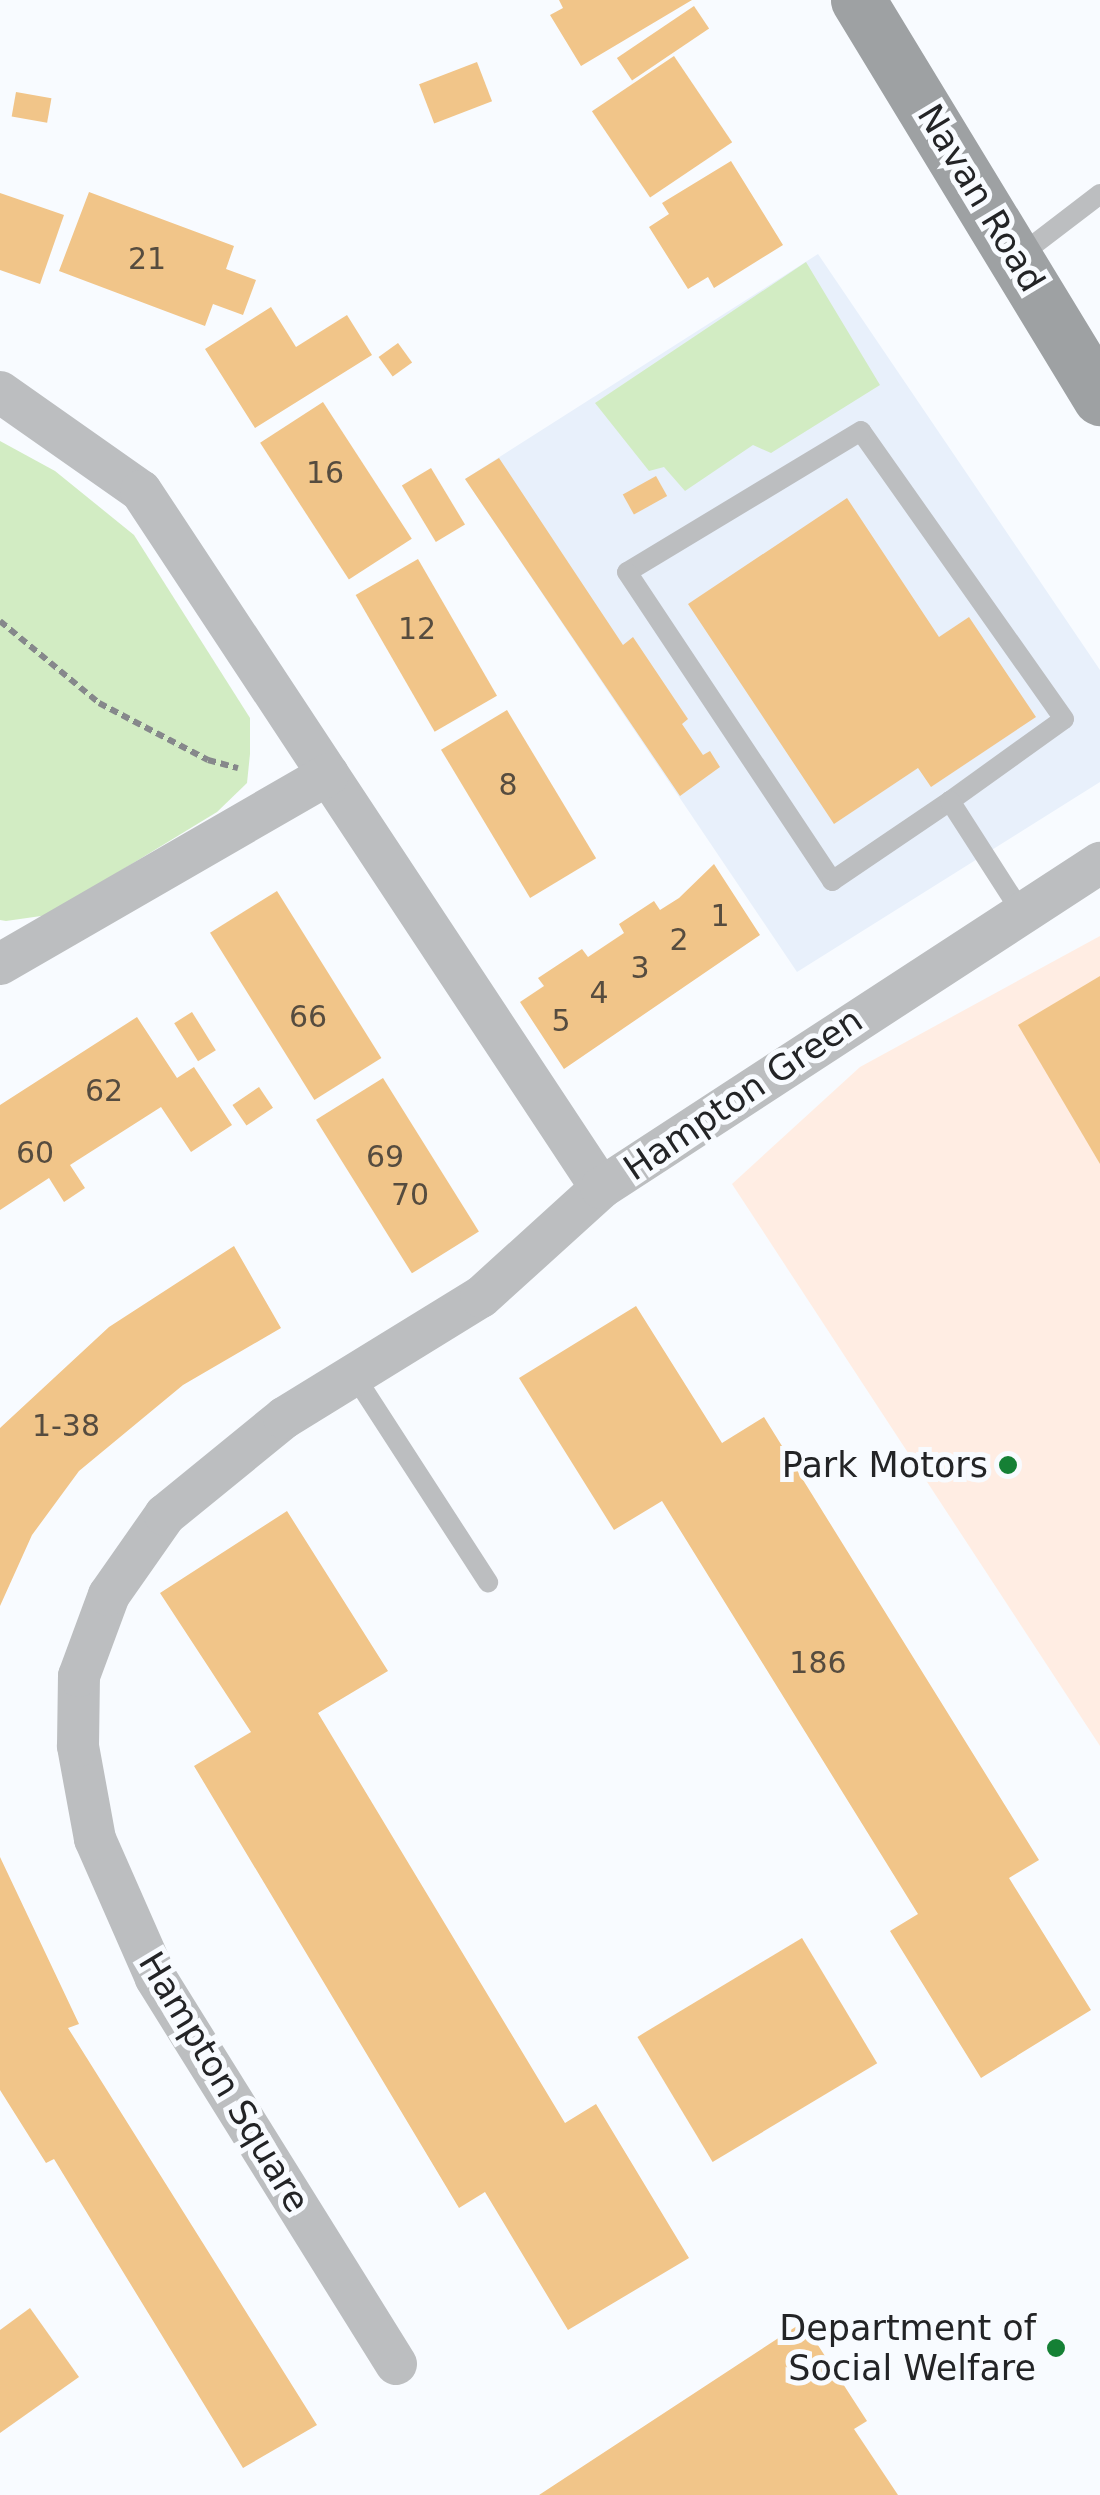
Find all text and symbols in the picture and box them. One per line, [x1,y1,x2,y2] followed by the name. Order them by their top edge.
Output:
[909,97,1053,299] street label: Navan Road
[128,241,166,277] house number: 21
[306,455,344,491] house number: 16
[398,611,436,647] house number: 12
[498,767,518,803] house number: 8
[710,898,730,934] house number: 1
[669,922,689,958] house number: 2
[630,950,650,986] house number: 3
[589,975,609,1011] house number: 4
[289,999,327,1035] house number: 66
[616,999,870,1189] street label: Hampton Green
[551,1003,571,1039] house number: 5
[85,1073,123,1109] house number: 62
[16,1135,54,1171] house number: 60
[366,1139,404,1175] house number: 69
[391,1177,429,1213] house number: 70
[32,1408,100,1444] house number: 1-38
[782,1444,988,1486] place label: Park Motors
[997,1454,1019,1476] marker: Park Motors
[789,1645,847,1681] house number: 186
[130,1944,318,2220] street label: Hampton Square
[779,2307,1036,2389] place label: Department of Social Welfare
[1045,2337,1067,2359] marker: Department of Social Welfare

